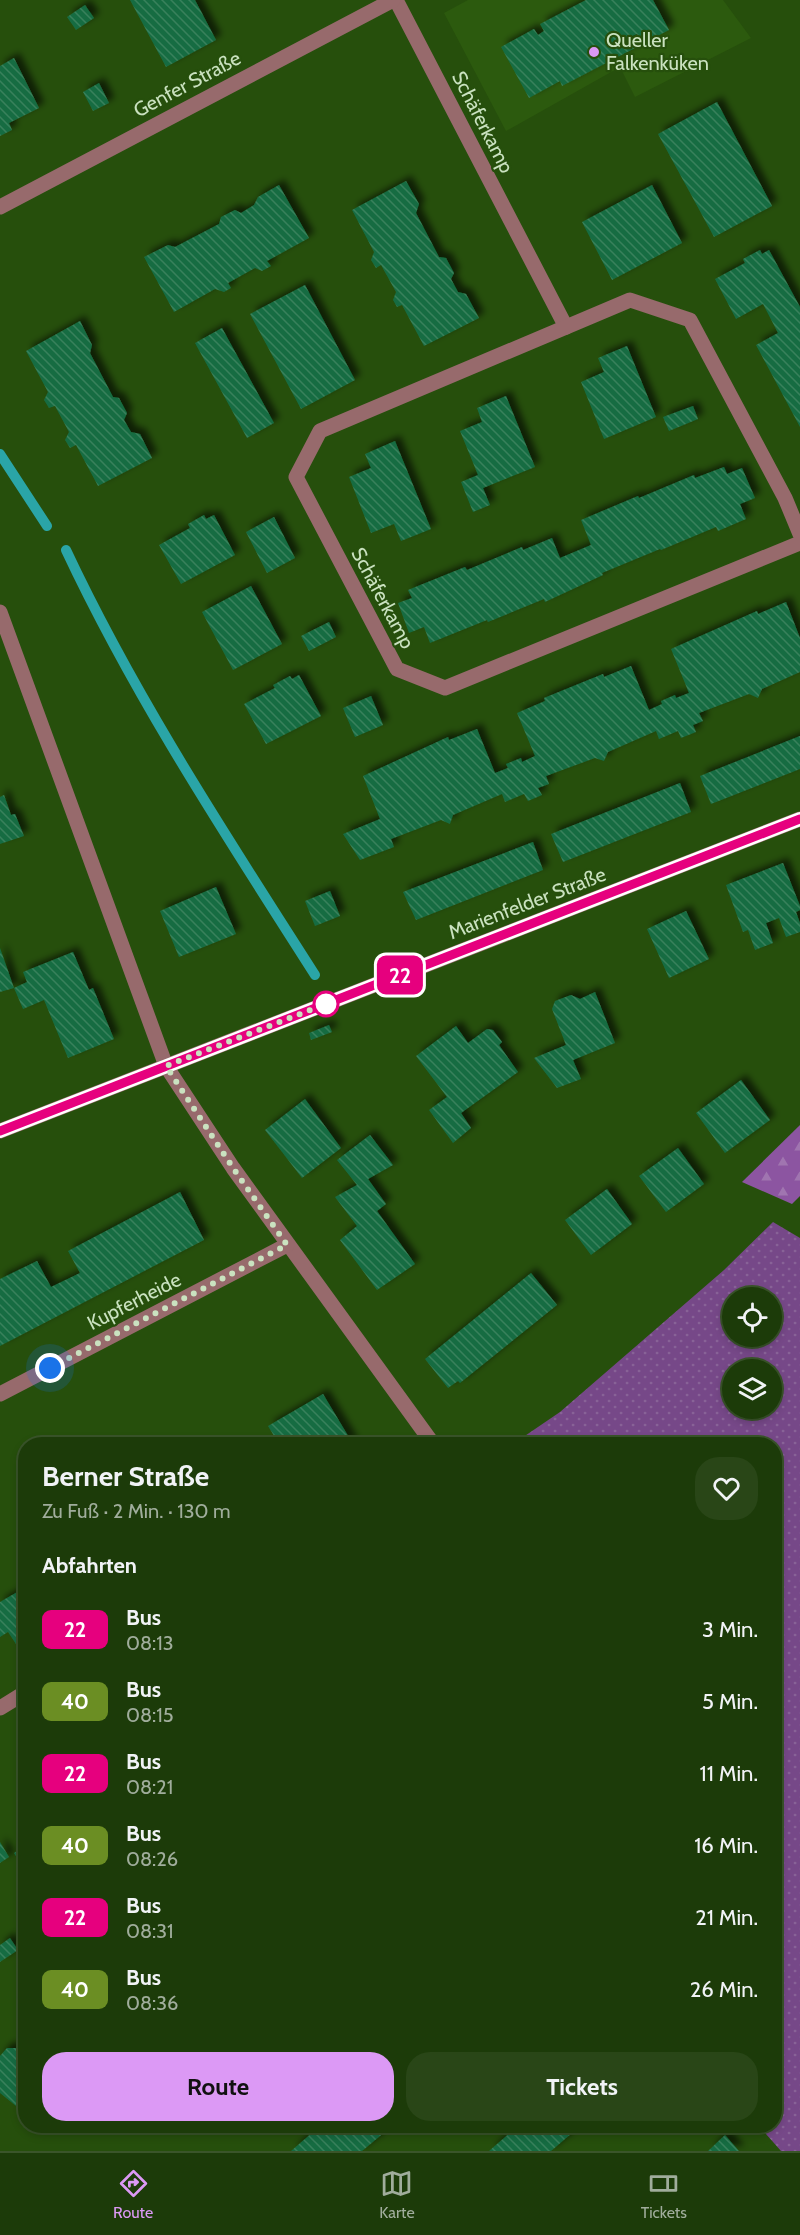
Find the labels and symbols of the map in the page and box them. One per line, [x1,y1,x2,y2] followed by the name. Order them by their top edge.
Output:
[606,28,709,75] place label: Queller Falkenküken
[587,45,601,59] marker: Queller Falkenküken
[129,46,245,122] street label: Genfer Straße
[447,67,519,177] street label: Schäferkamp
[346,543,420,653] street label: Schäferkamp
[445,862,609,944] street label: Marienfelder Straße
[373,956,427,994] line badge: 22
[313,991,339,1017] unlabelled marker
[83,1267,185,1335] street label: Kupferheide
[35,1353,65,1383] your location

